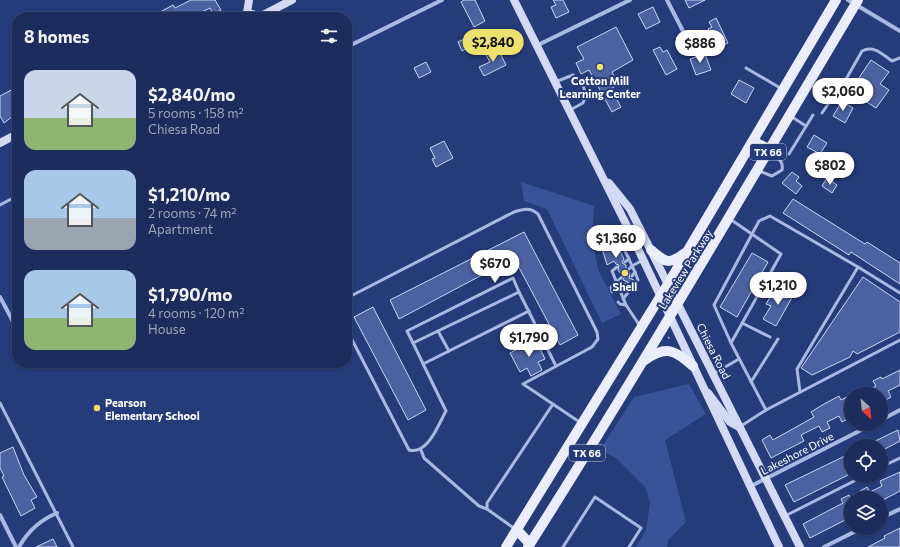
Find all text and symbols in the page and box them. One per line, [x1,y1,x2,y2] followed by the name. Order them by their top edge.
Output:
[318,25,340,47] icon: filters
[24,26,89,47] text: 8 homes
[460,29,526,63] pin: $2,840
[676,30,724,64] pin: $886
[472,34,514,50] text: $2,840
[684,35,716,51] text: $886
[595,62,605,72] marker: Cotton Mill Learning Center
[559,74,641,100] place label: Cotton Mill Learning Center
[810,78,876,112] pin: $2,060
[821,83,865,99] text: $2,060
[148,84,236,105] text: $2,840/mo
[56,86,104,134] icon: home
[148,105,244,121] text: 5 rooms · 158 m²
[148,121,220,137] text: Chiesa Road
[750,144,786,160] road number: TX 66
[806,152,854,186] pin: $802
[814,157,846,173] text: $802
[148,184,230,205] text: $1,210/mo
[56,186,104,234] icon: home
[148,205,236,221] text: 2 rooms · 74 m²
[148,221,213,237] text: Apartment
[583,225,649,259] pin: $1,360
[655,226,715,311] street label: Lakeview Parkway
[596,230,636,246] text: $1,360
[471,250,519,284] pin: $670
[479,255,511,271] text: $670
[620,268,630,278] marker: Shell
[745,272,811,306] pin: $1,210
[759,277,797,293] text: $1,210
[613,280,637,293] place label: Shell
[148,284,232,305] text: $1,790/mo
[56,286,104,334] icon: home
[148,305,244,321] text: 4 rooms · 120 m²
[148,321,186,337] text: House
[694,321,734,381] street label: Chiesa Road
[496,324,562,358] pin: $1,790
[509,329,549,345] text: $1,790
[844,387,888,431] north arrow
[844,387,888,535] map controls
[105,396,200,422] place label: Pearson Elementary School
[92,403,102,413] marker: Pearson Elementary School
[758,429,836,477] street label: Lakeshore Drive
[844,439,888,483] button: locate
[569,445,605,461] road number: TX 66
[844,491,888,535] button: layers

